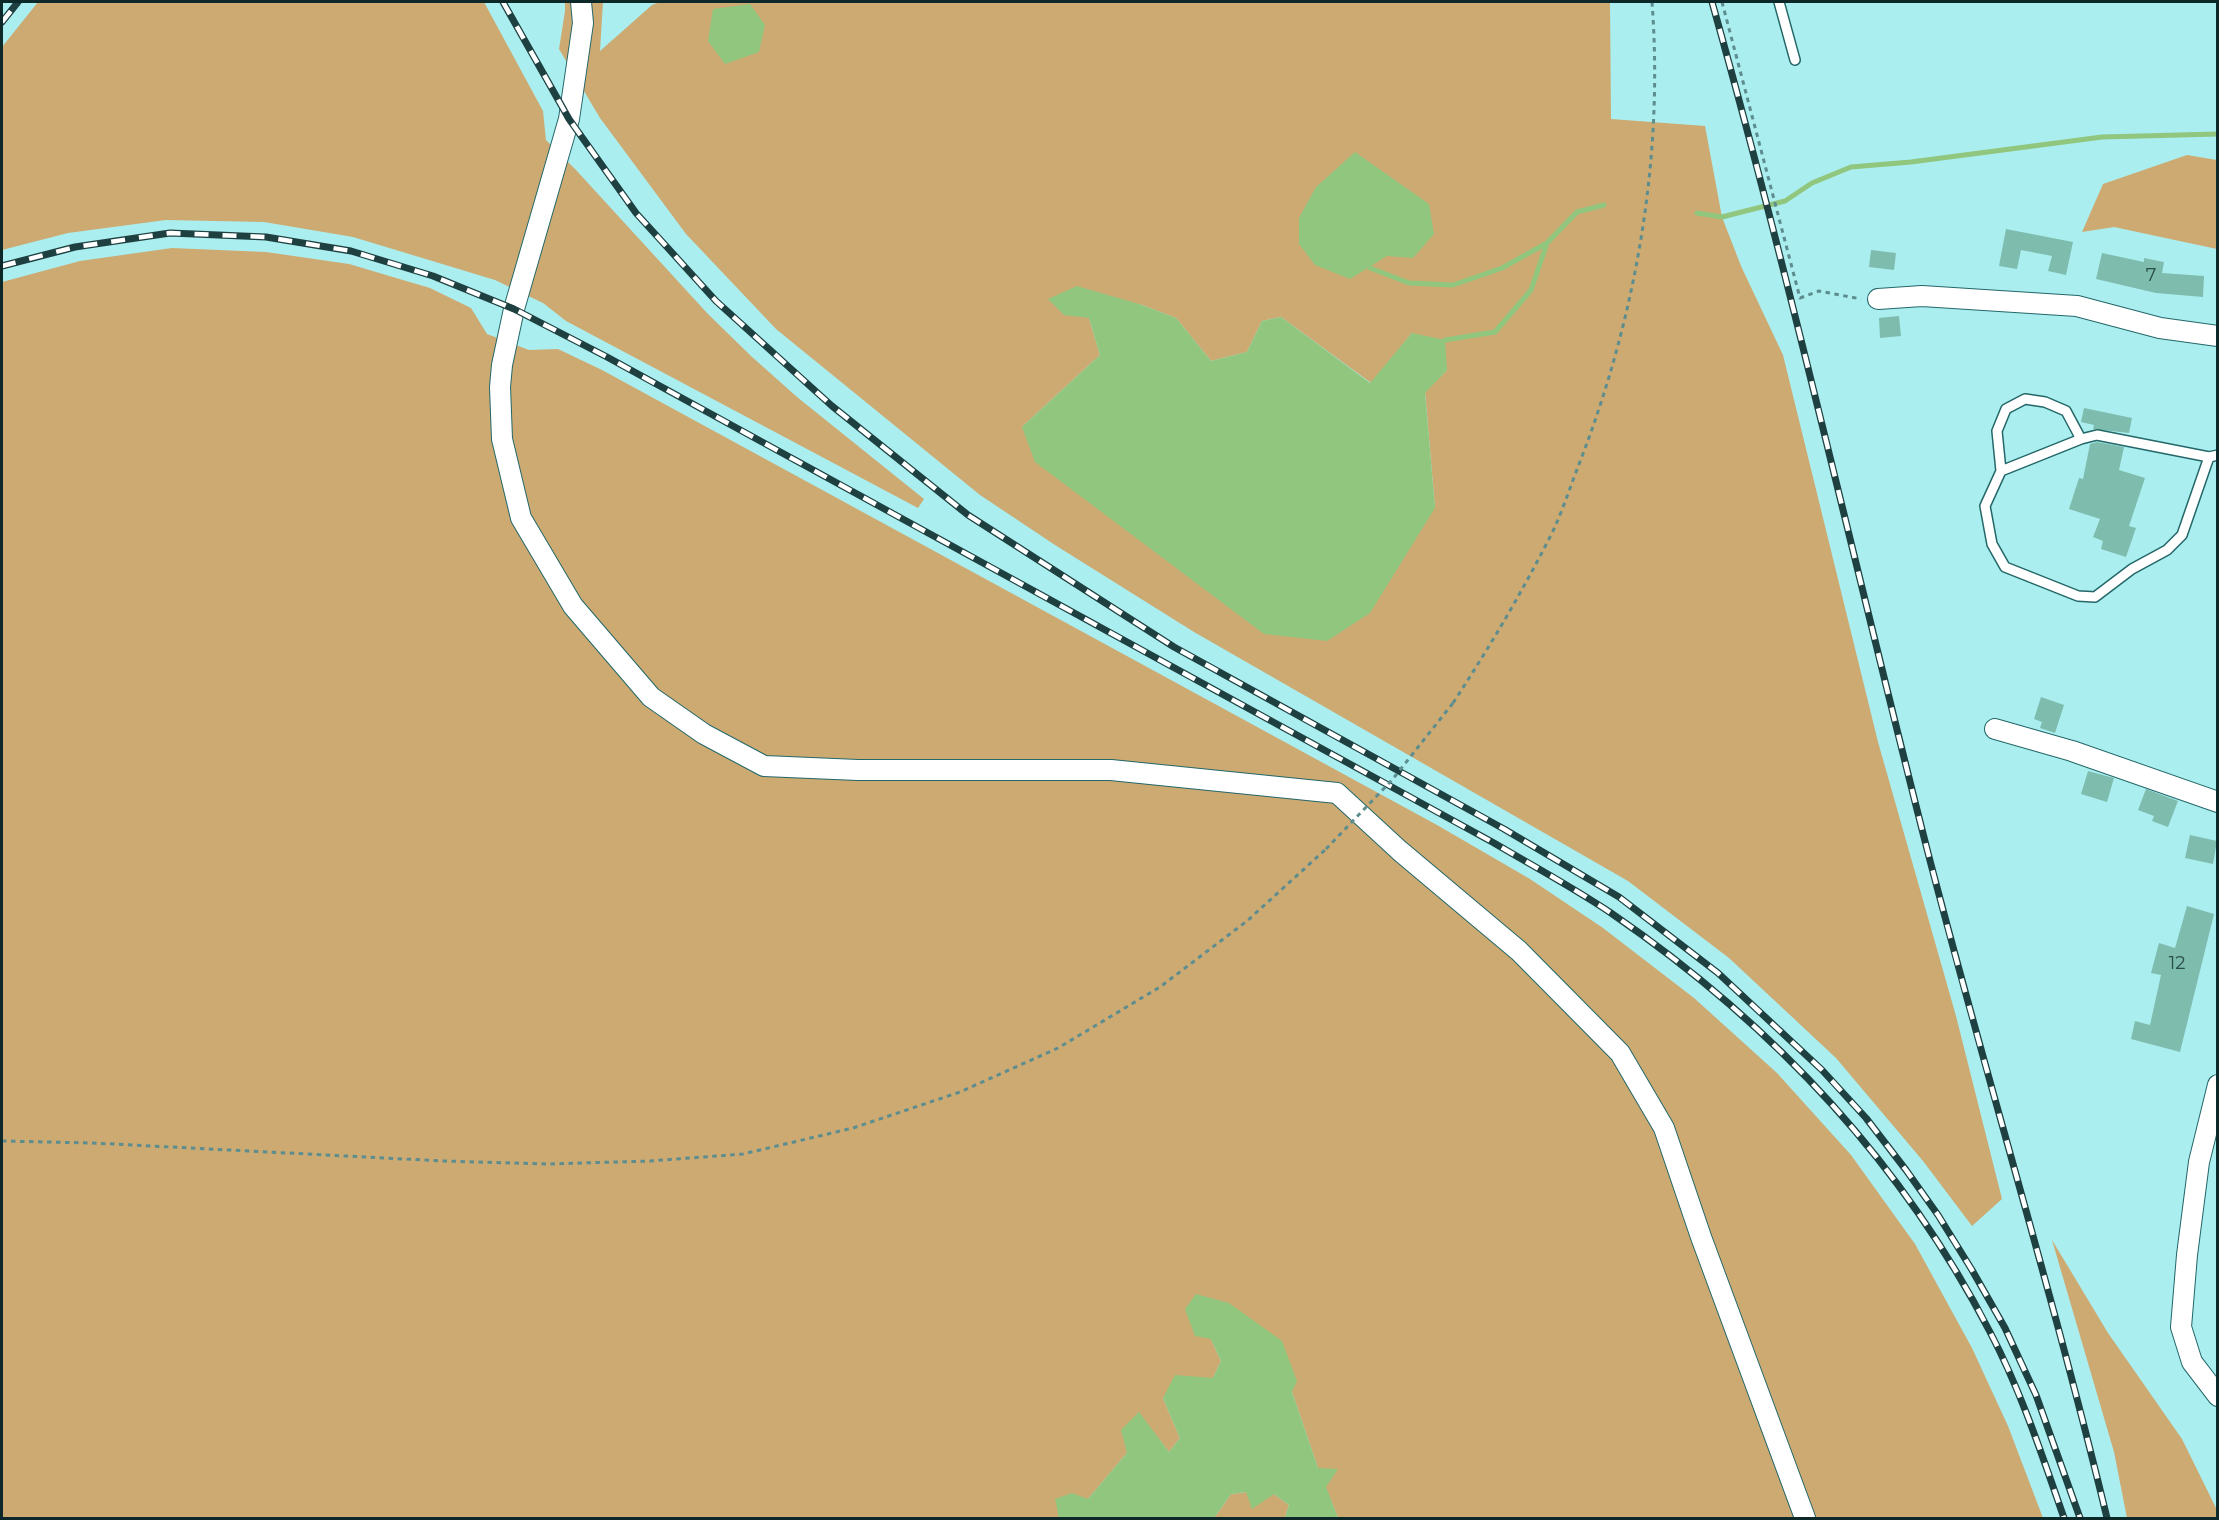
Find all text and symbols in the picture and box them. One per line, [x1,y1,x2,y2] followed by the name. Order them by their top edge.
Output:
[2146,265,2156,287] house number: 7
[2169,953,2185,975] house number: 12

